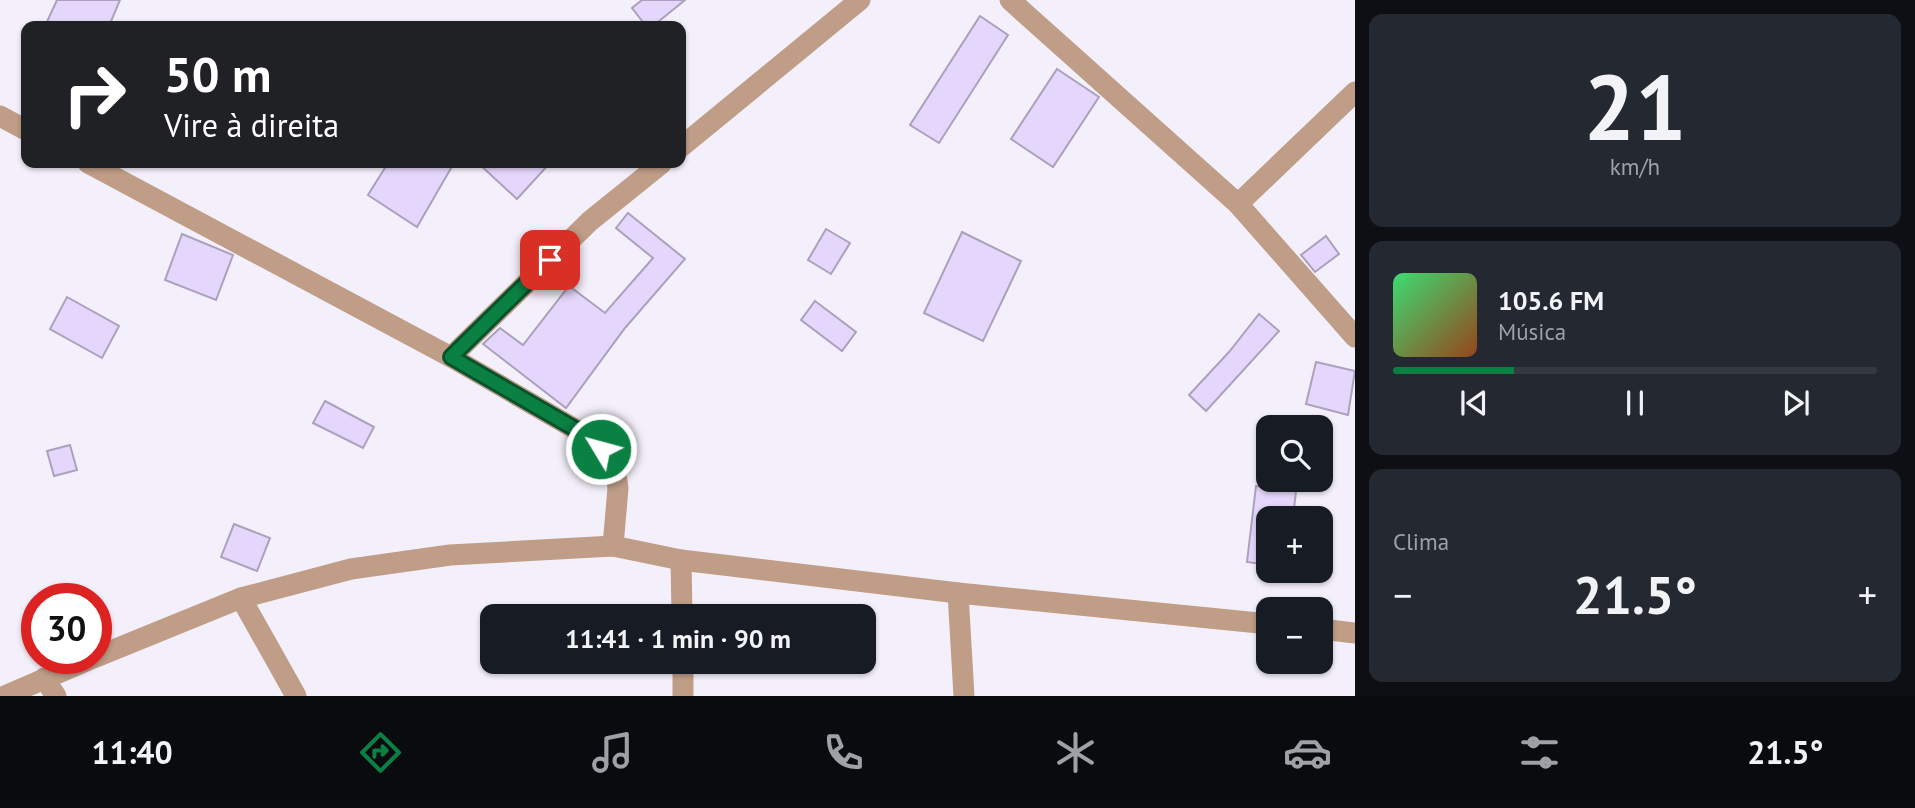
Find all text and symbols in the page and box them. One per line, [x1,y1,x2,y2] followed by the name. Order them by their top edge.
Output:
[164,42,271,106] text: 50 m
[1583,47,1687,165] text: 21
[49,49,140,140] icon: right
[164,104,339,146] text: Vire à direita
[1610,152,1660,181] text: km/h
[520,230,580,290] pin
[531,241,569,279] icon: arrive
[1498,284,1604,317] text: 105.6 FM
[1498,317,1566,346] text: Música
[1455,384,1493,422] icon: previous
[1616,384,1654,422] icon: pause
[1777,384,1815,422] icon: next
[564,412,638,486] position arrow
[1256,415,1333,674] map controls
[1256,415,1333,492] button: search
[1256,506,1333,583] button: +
[1393,527,1449,556] text: Clima
[1573,561,1697,628] text: 21.5°
[1393,570,1412,619] text: −
[1858,570,1877,619] text: +
[21,583,112,674] speed limit sign: 30
[1256,597,1333,674] button: −
[565,622,791,655] text: 11:41 · 1 min · 90 m
[356,728,405,777] icon: directions
[588,728,637,777] icon: music
[819,728,868,777] icon: phone
[1051,728,1100,777] icon: climate
[1283,728,1332,777] icon: car
[1515,728,1564,777] icon: filters
[91,731,173,773] text: 11:40
[1747,731,1824,773] text: 21.5°

